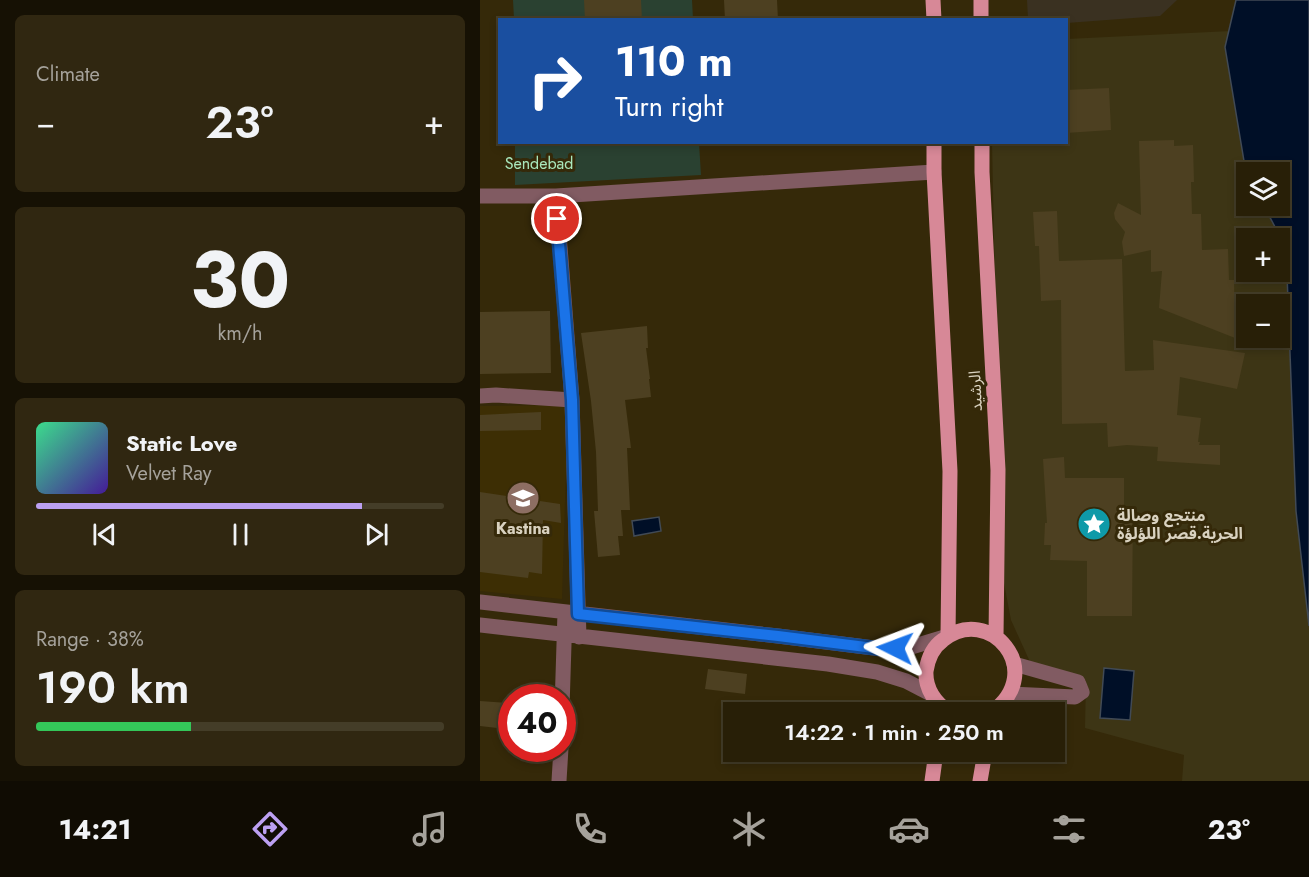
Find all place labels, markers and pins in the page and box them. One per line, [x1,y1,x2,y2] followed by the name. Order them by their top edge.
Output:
[531,193,582,244] pin
[505,480,541,516] school or university icon: Kastina
[1117,504,1243,545] place label: منتجع وصالة الحرية.قصر اللؤلؤة
[1076,506,1112,542] place icon: منتجع وصالة الحرية.قصر اللؤلؤة
[496,517,550,540] place label: Kastina

